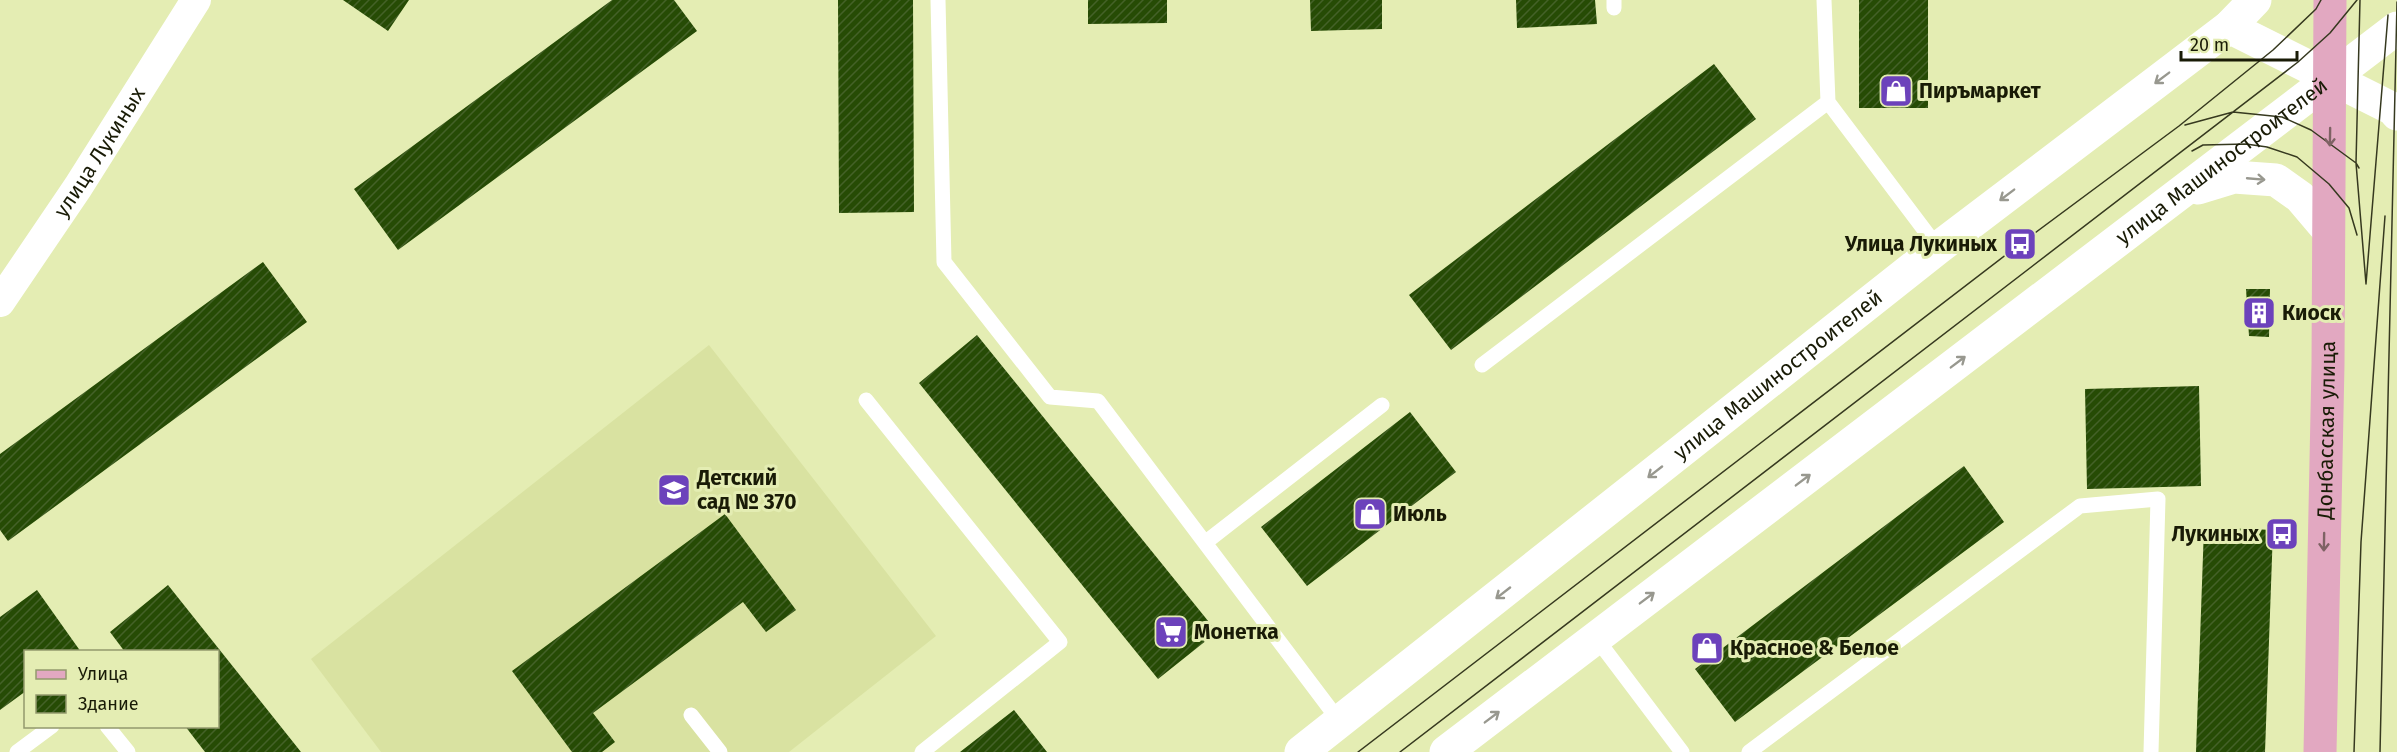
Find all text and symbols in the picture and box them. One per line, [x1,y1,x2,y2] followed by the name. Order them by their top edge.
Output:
[2181,24,2296,62] scale bar
[2190,34,2229,56] text: 20 m
[2155,72,2171,84] one-way arrow
[1878,73,1914,109] shop icon: Пиръмаркет
[2111,73,2333,250] street label: улица Машиностроителей
[1919,78,2042,104] place label: Пиръмаркет
[48,81,151,222] street label: улица Лукиных
[2324,127,2336,147] one-way arrow
[2245,174,2265,185] one-way arrow
[1999,189,2015,202] one-way arrow
[2002,226,2038,262] bus stop icon: Улица Лукиных
[1844,231,1997,257] place label: Улица Лукиных
[1668,284,1888,465] street label: улица Машиностроителей
[2241,295,2277,331] building icon: Киоск
[2282,300,2342,326] place label: Киоск
[2312,341,2341,521] street label: Донбасская улица
[1949,356,1965,369] one-way arrow
[696,465,796,515] place label: Детский сад № 370
[1648,465,1664,478] one-way arrow
[656,472,692,508] school or university icon: Детский сад № 370
[1794,474,1810,487] one-way arrow
[1352,496,1388,532] shop icon: Июль
[1393,501,1447,527] place label: Июль
[2264,516,2300,552] bus stop icon: Лукиных
[2171,521,2259,547] place label: Лукиных
[2318,532,2330,552] one-way arrow
[1495,587,1511,600] one-way arrow
[1639,592,1655,605] one-way arrow
[1153,614,1189,650] supermarket icon: Монетка
[1194,619,1279,645] place label: Монетка
[1689,630,1725,666] shop icon: Красное & Белое
[1730,635,1899,661] place label: Красное & Белое
[24,650,219,728] legend
[78,663,128,685] text: Улица
[78,693,139,715] text: Здание
[1484,710,1500,723] one-way arrow

